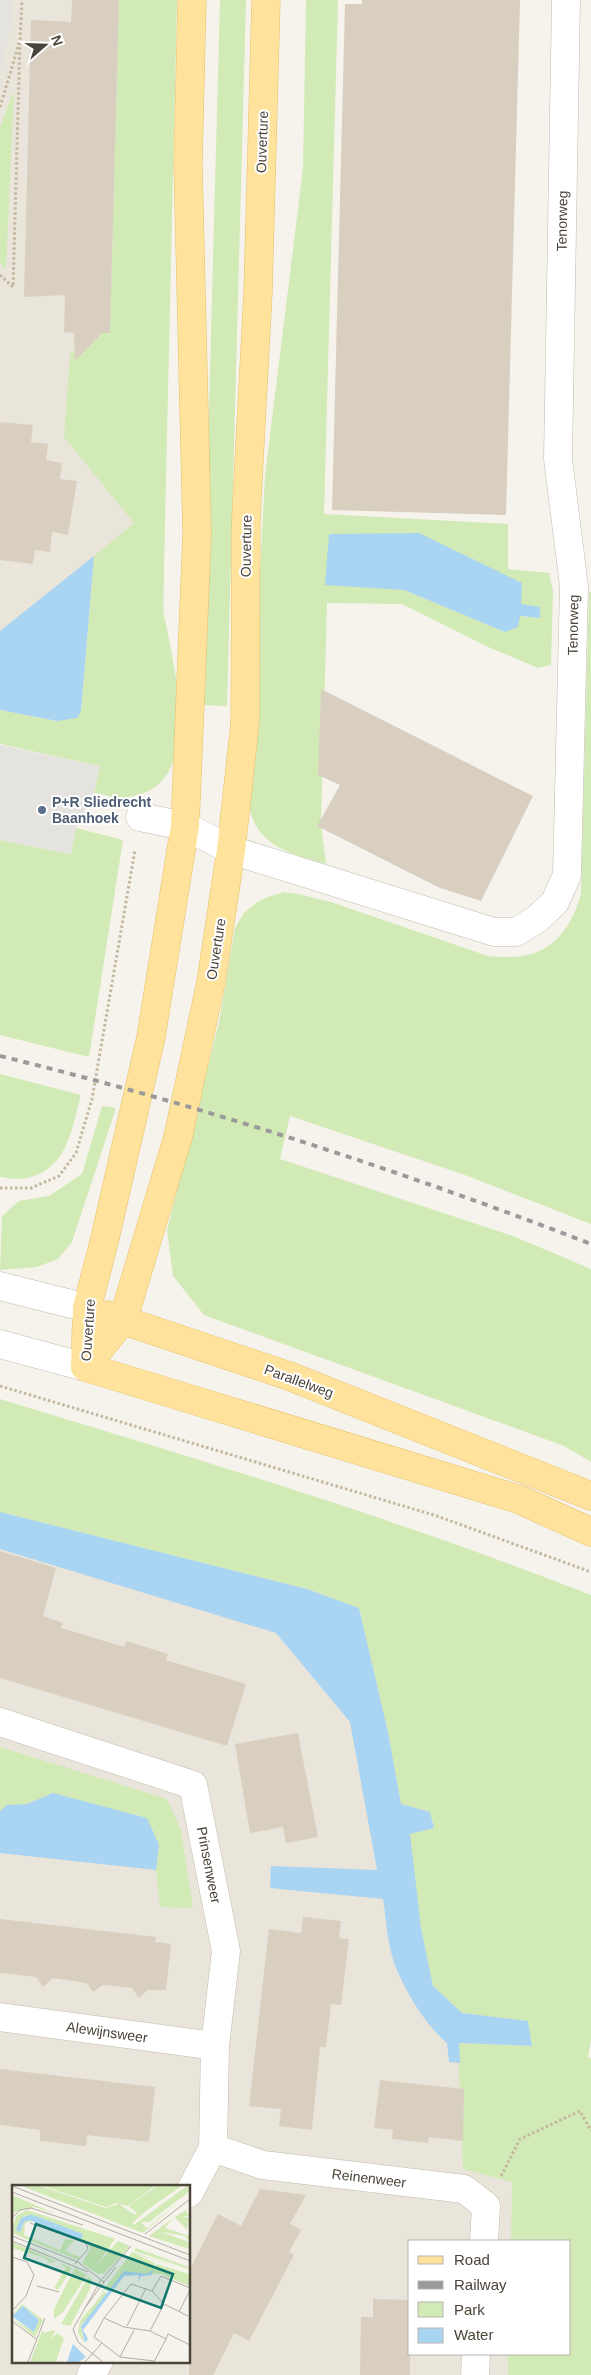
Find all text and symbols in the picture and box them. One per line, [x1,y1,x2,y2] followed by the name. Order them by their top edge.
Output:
[20,20,70,70] north arrow
[48,33,66,48] text: N
[253,110,271,173] street label: Ouverture
[553,191,571,251] street label: Tenorweg
[237,515,255,577] street label: Ouverture
[564,595,582,655] street label: Tenorweg
[52,794,152,826] place label: P+R Sliedrecht Baanhoek
[36,804,48,816] marker: P+R Sliedrecht Baanhoek
[203,917,229,981] street label: Ouverture
[78,1298,98,1362] street label: Ouverture
[262,1361,336,1401] street label: Parallelweg
[194,1825,224,1905] street label: Prinsenweer
[65,2018,149,2046] street label: Alewijnsweer
[331,2166,407,2191] street label: Reinenweer
[12,2185,190,2362] inset map
[408,2240,571,2355] legend
[454,2251,490,2268] text: Road
[454,2276,507,2293] text: Railway
[454,2301,485,2318] text: Park
[454,2326,493,2343] text: Water

